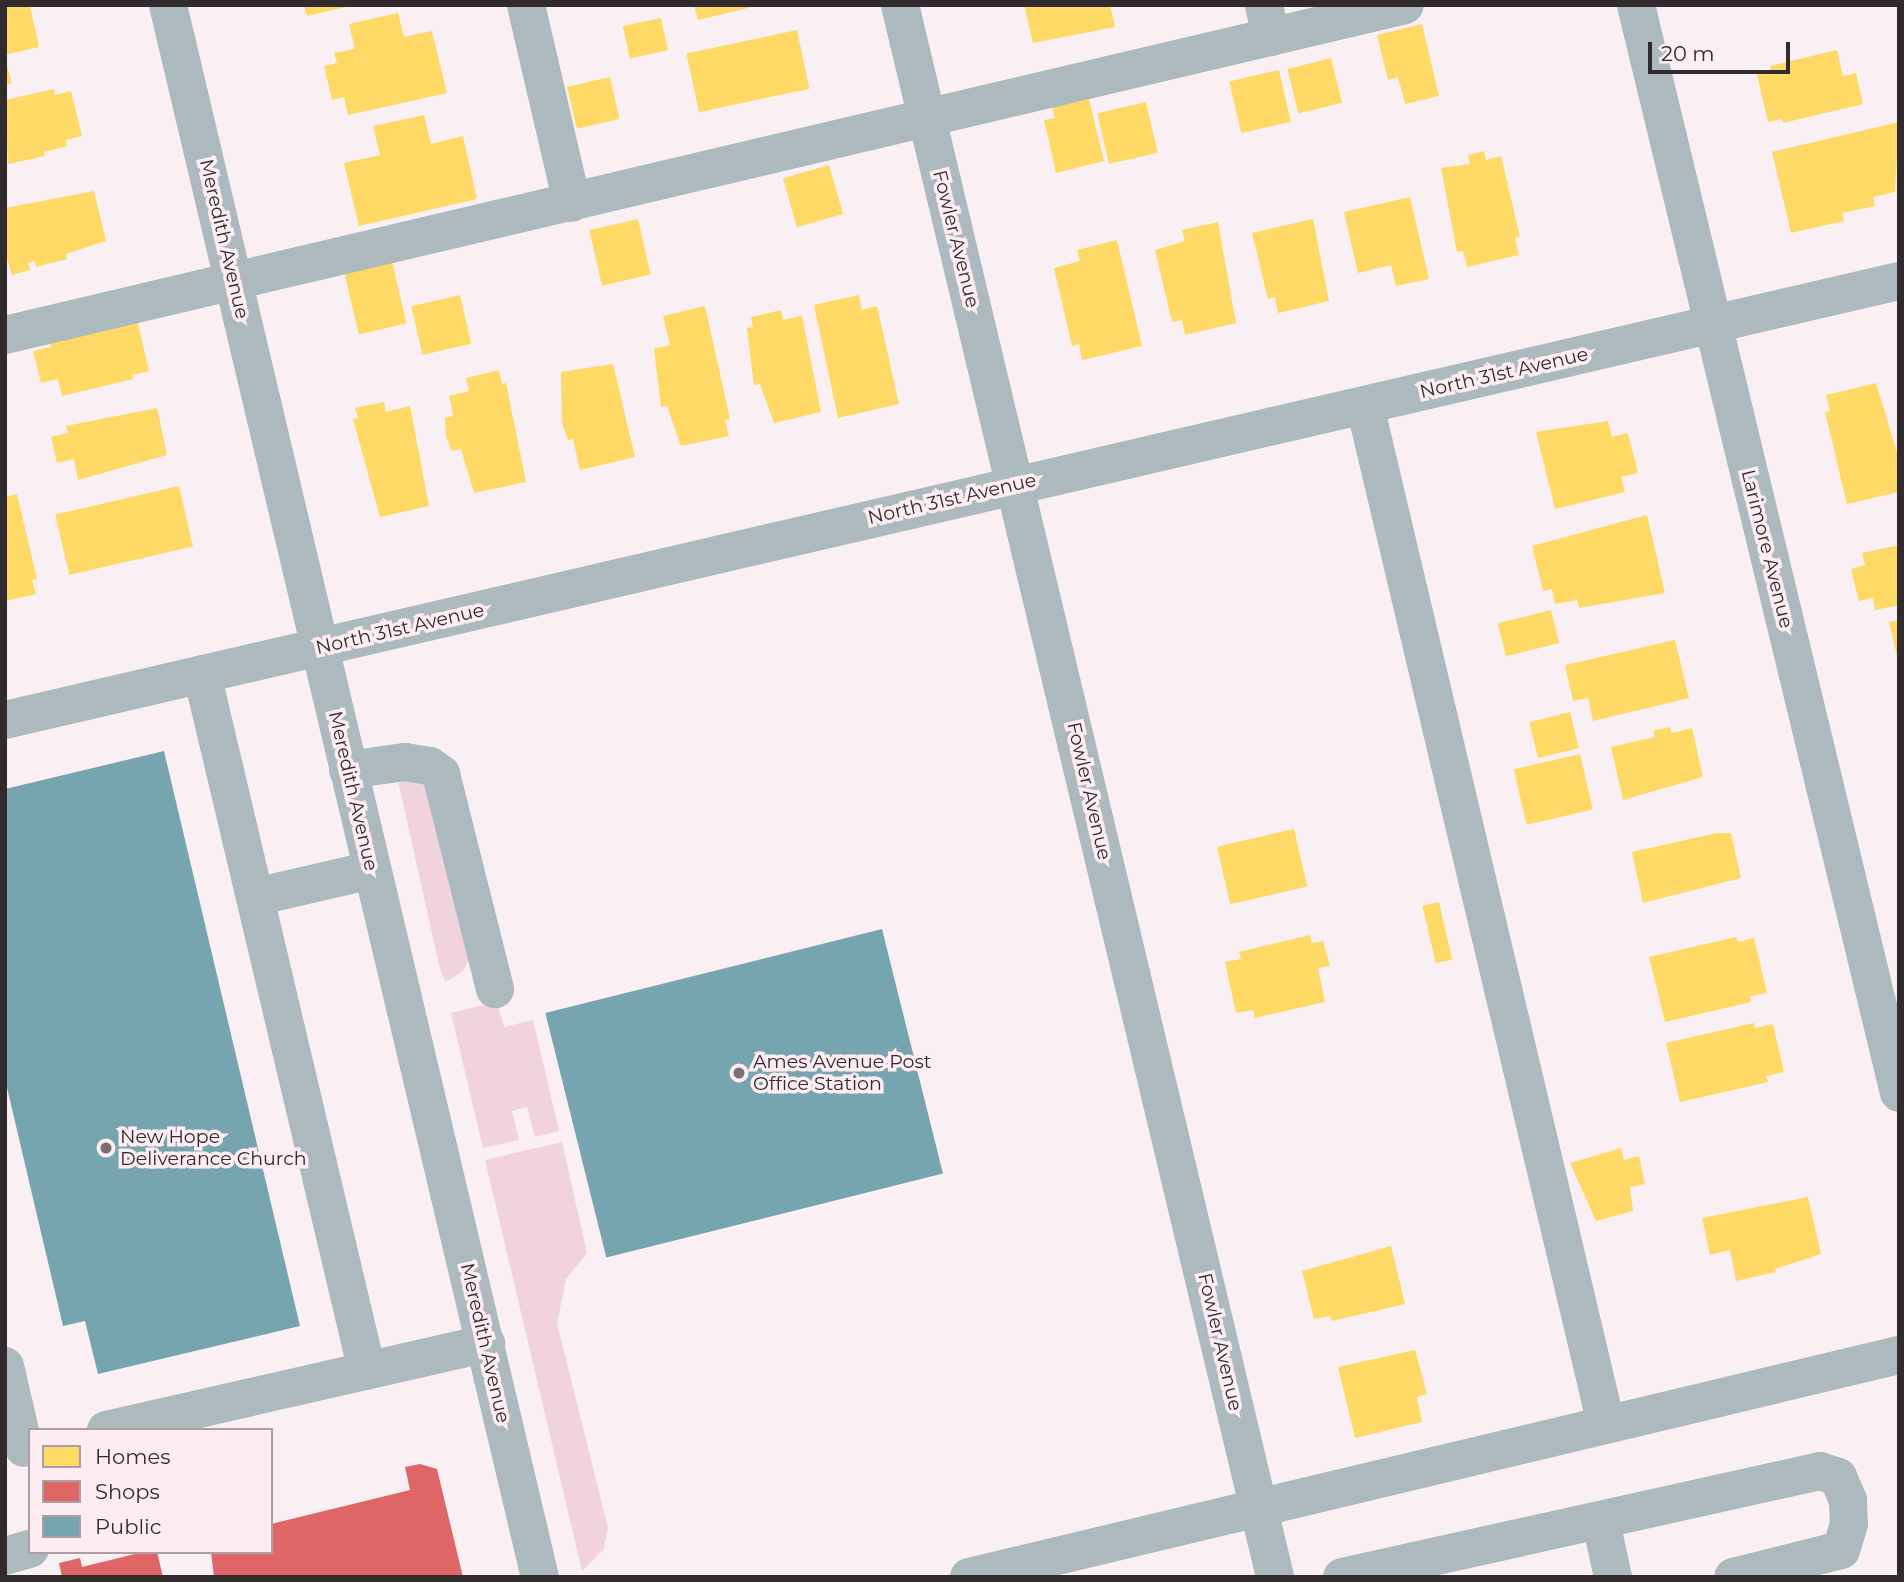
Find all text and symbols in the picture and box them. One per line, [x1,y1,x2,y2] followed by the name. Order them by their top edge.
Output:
[1652,28,1794,72] scale bar
[1661,41,1715,66] text: 20 m
[194,157,254,321] street label: Meredith Avenue
[928,168,984,310] street label: Fowler Avenue
[1418,343,1590,403] street label: North 31st Avenue
[1736,467,1798,631] street label: Larimore Avenue
[866,469,1038,529] street label: North 31st Avenue
[314,599,486,659] street label: North 31st Avenue
[323,709,383,873] street label: Meredith Avenue
[1062,720,1116,862] street label: Fowler Avenue
[753,1051,931,1095] place label: Ames Avenue Post Office Station
[731,1065,747,1081] marker: Ames Avenue Post Office Station
[120,1126,307,1170] place label: New Hope Deliverance Church
[98,1140,114,1156] marker: New Hope Deliverance Church
[455,1261,515,1425] street label: Meredith Avenue
[1193,1271,1247,1413] street label: Fowler Avenue
[28,1428,273,1554] legend
[95,1444,170,1469] text: Homes
[95,1479,160,1504] text: Shops
[95,1514,162,1539] text: Public

